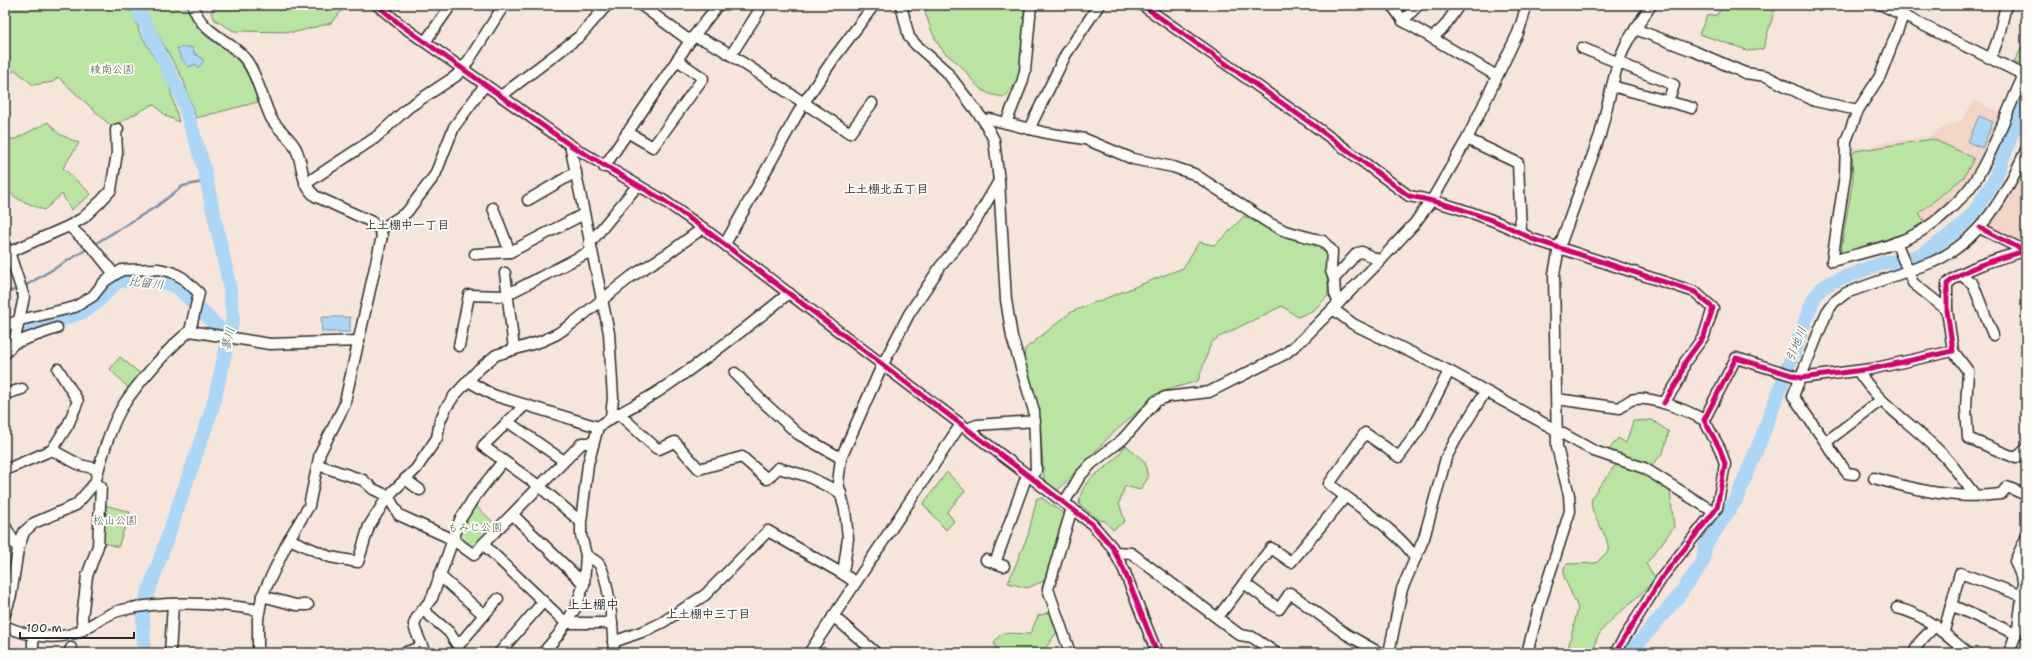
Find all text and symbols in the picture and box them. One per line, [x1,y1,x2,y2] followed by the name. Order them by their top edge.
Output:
[90,62,134,77] park label: 綾南公園
[844,181,928,197] district label: 上土棚北五丁目
[365,217,449,233] district label: 上土棚中一丁目
[127,273,165,293] water label: 比留川
[1782,324,1810,364] water label: 引地川
[218,326,238,352] water label: 蓼川
[93,513,137,528] park label: 松山公園
[448,520,503,535] park label: もみじ公園
[567,596,619,613] district label: 上土棚中
[666,606,750,622] district label: 上土棚中三丁目
[20,614,134,640] scale bar
[26,620,62,636] text: 100 m

